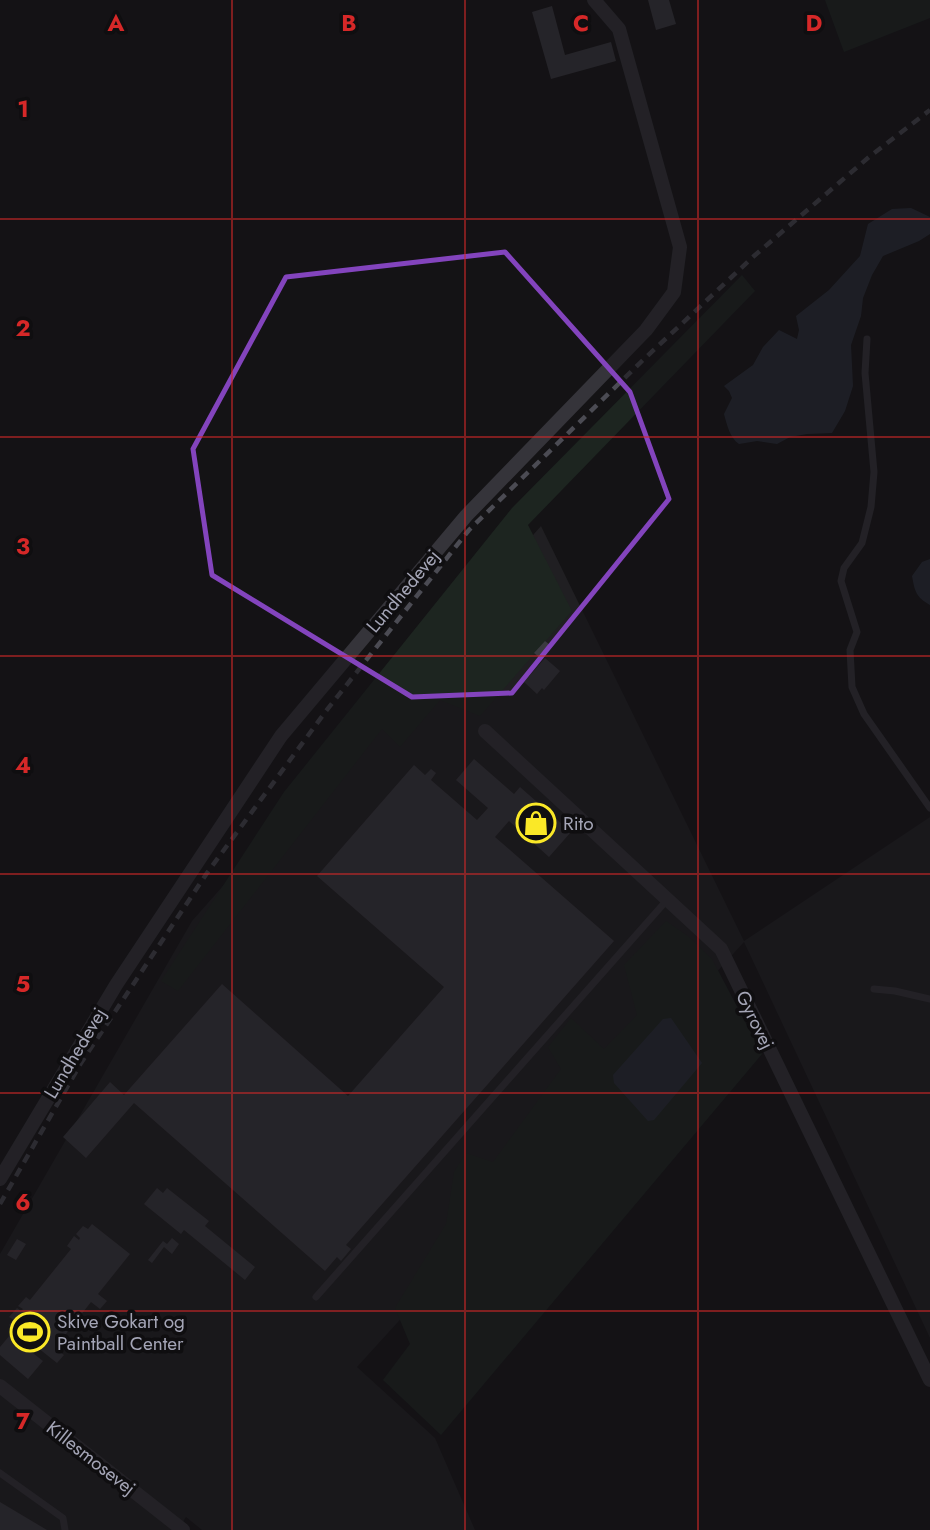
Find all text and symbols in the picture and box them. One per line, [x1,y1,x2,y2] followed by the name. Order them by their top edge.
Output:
[107,6,125,40] text: A
[341,6,357,40] text: B
[573,6,589,40] text: C
[806,6,823,40] text: D
[17,92,29,126] text: 1
[15,311,31,345] text: 2
[16,529,30,563] text: 3
[360,543,446,639] street label: Lundhedevej
[15,748,31,782] text: 4
[515,802,557,844] shop icon: Rito
[563,810,594,837] place label: Rito
[16,967,30,1001] text: 5
[729,986,781,1054] street label: Gyrovej
[37,1002,113,1104] street label: Lundhedevej
[15,1185,31,1219] text: 6
[57,1308,185,1357] place label: Skive Gokart og Paintball Center
[9,1311,51,1353] sports icon: Skive Gokart og Paintball Center
[16,1404,30,1438] text: 7
[41,1414,141,1502] street label: Killesmosevej

